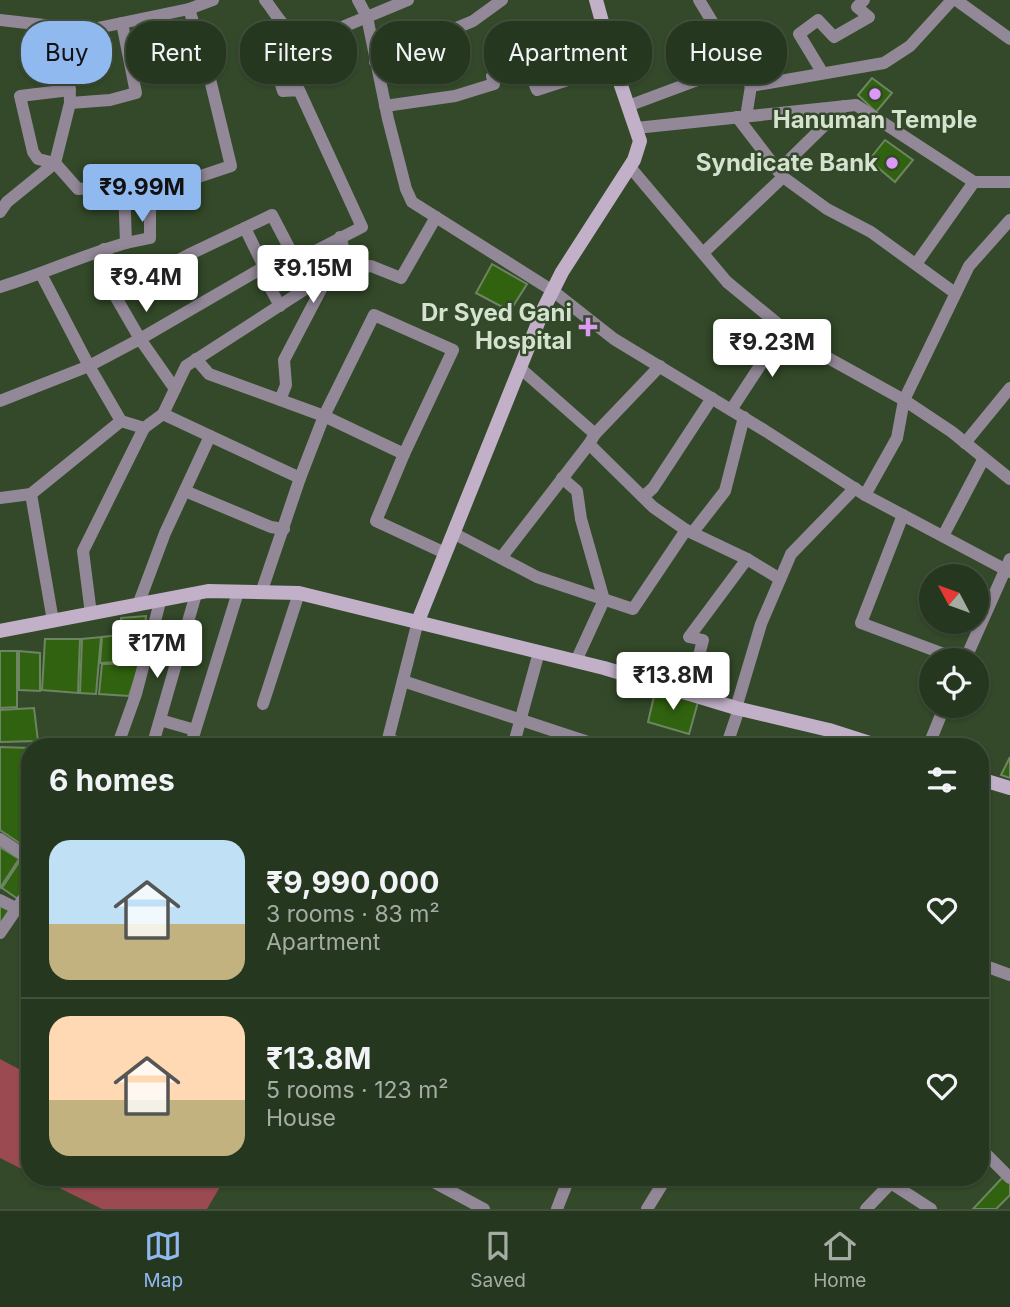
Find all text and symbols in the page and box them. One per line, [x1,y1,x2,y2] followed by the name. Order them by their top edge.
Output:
[21,21,112,84] chip: Buy
[126,21,226,84] chip: Rent
[240,21,357,84] chip: Filters
[371,21,470,84] chip: New
[484,21,652,84] chip: Apartment
[666,21,787,84] chip: House
[867,86,883,102] marker: Hanuman Temple
[773,105,977,134] place label: Hanuman Temple
[696,148,878,177] place label: Syndicate Bank
[884,155,900,171] marker: Syndicate Bank
[85,164,199,224] pin: ₹9.99M
[99,173,185,201] text: ₹9.99M
[256,246,370,305] pin: ₹9.15M
[97,254,195,314] pin: ₹9.4M
[273,254,353,282] text: ₹9.15M
[110,263,182,291] text: ₹9.4M
[421,298,572,355] place label: Dr Syed Gani Hospital
[578,317,598,337] marker: Dr Syed Gani Hospital
[715,320,829,379] pin: ₹9.23M
[729,328,815,356] text: ₹9.23M
[919,564,989,634] north arrow
[919,564,989,718] map controls
[116,620,198,680] pin: ₹17M
[128,629,186,657] text: ₹17M
[919,648,989,718] button: locate
[616,652,730,712] pin: ₹13.8M
[633,661,713,689] text: ₹13.8M
[923,761,961,799] icon: filters
[49,762,175,798] text: 6 homes
[266,864,440,900] text: ₹9,990,000
[105,868,189,952] icon: home
[923,891,961,929] icon: heart
[266,900,440,928] text: 3 rooms · 83 m²
[266,928,380,956] text: Apartment
[266,1040,371,1076] text: ₹13.8M
[105,1044,189,1128] icon: home
[923,1067,961,1105] icon: heart
[266,1076,449,1104] text: 5 rooms · 123 m²
[266,1104,336,1132] text: House
[144,1227,183,1292] tab: Map
[470,1227,526,1292] tab: Saved
[813,1227,866,1292] tab: Home

